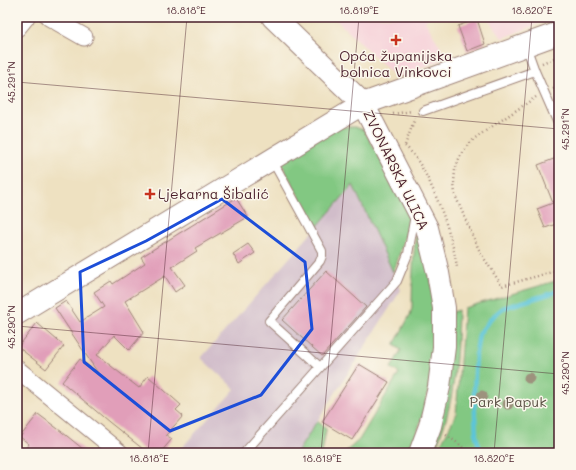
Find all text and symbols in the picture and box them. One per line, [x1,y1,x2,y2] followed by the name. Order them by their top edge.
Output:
[166,3,206,17] text: 18.818°E
[339,3,379,17] text: 18.819°E
[512,3,553,17] text: 18.820°E
[390,34,402,46] marker: Opća županijska bolnica Vinkovci
[339,46,453,81] place label: Opća županijska bolnica Vinkovci
[4,61,18,103] text: 45.291°N
[359,106,434,233] street label: ZVONARSKA ULICA
[558,108,572,150] text: 45.291°N
[158,184,269,203] place label: Ljekarna Šibalić
[145,189,155,199] marker: Ljekarna Šibalić
[4,305,18,349] text: 45.290°N
[558,351,572,395] text: 45.290°N
[469,392,547,411] park label: Park Papuk
[129,451,169,465] text: 18.818°E
[302,451,342,465] text: 18.819°E
[474,451,515,465] text: 18.820°E

